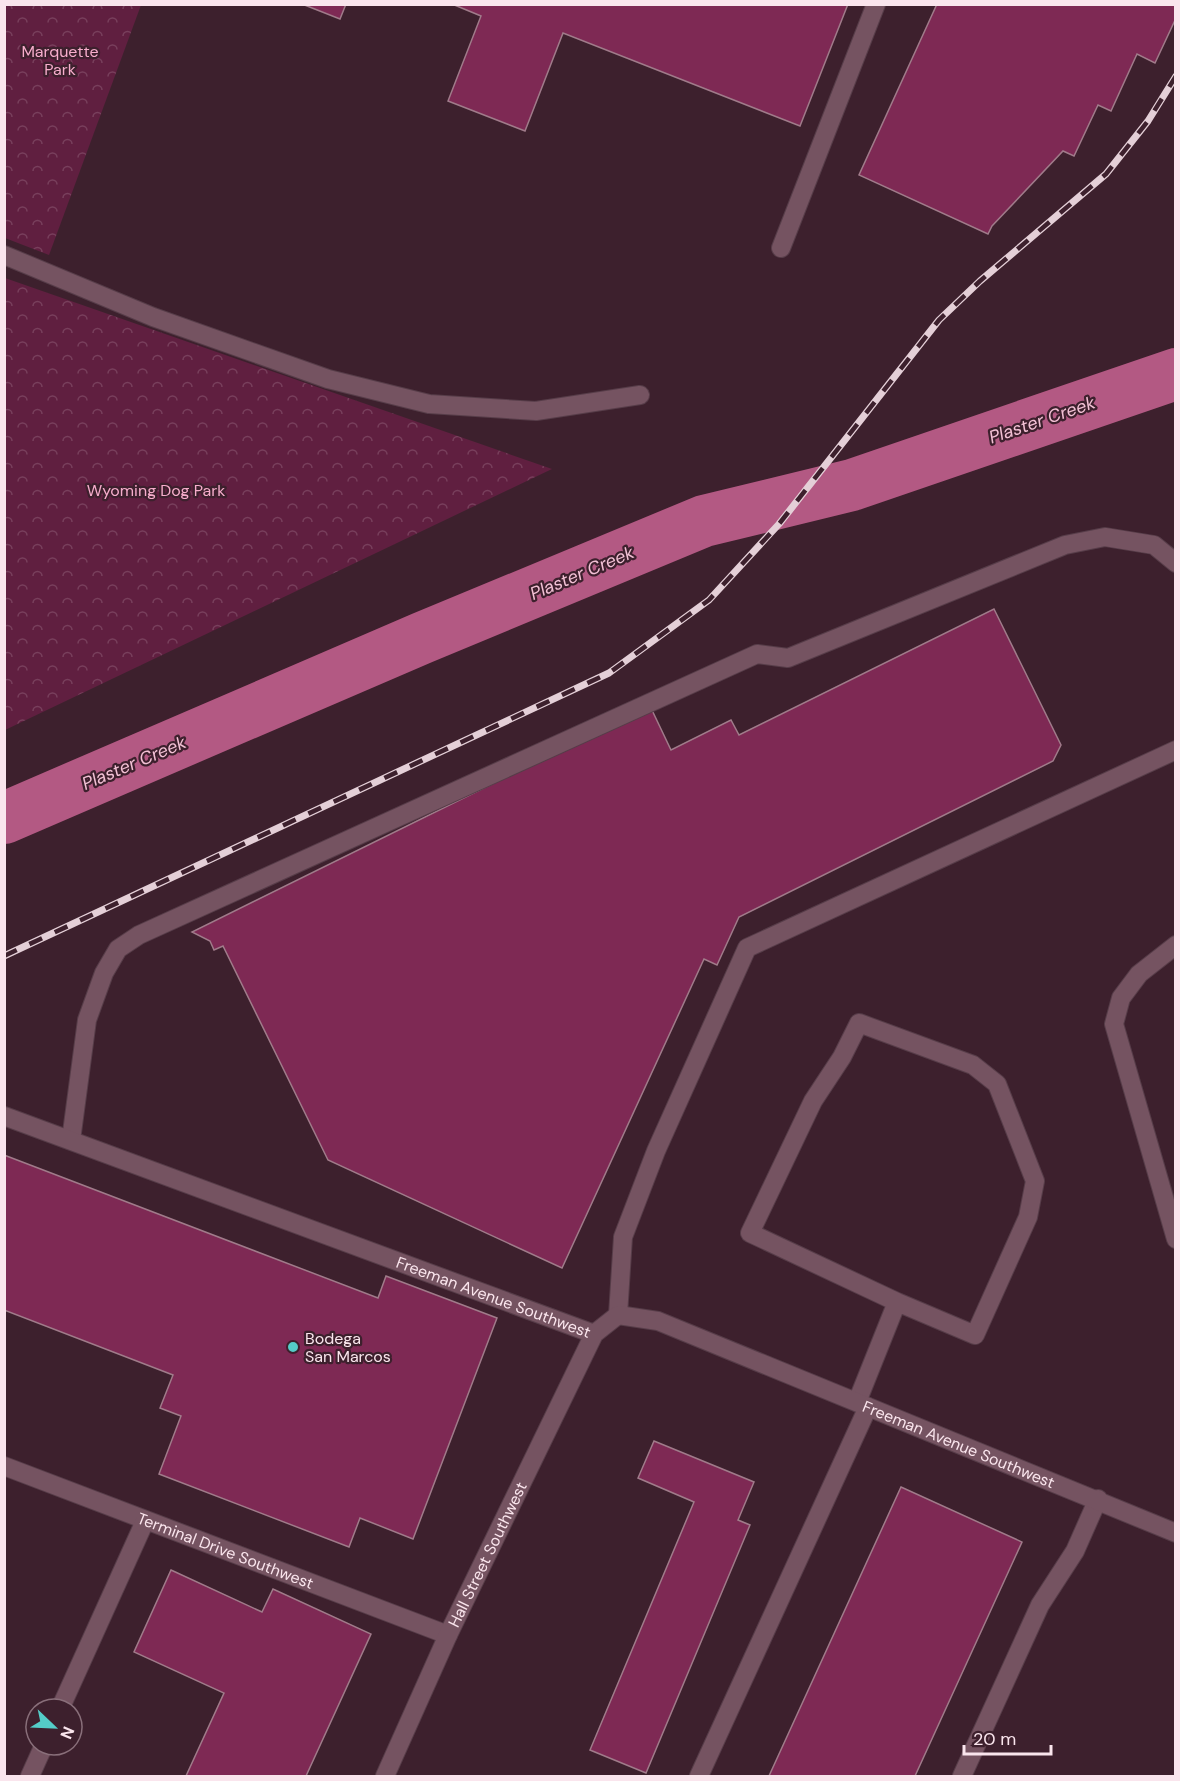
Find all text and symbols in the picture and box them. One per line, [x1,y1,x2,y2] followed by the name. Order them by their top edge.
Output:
[21,41,99,80] park label: Marquette Park
[986,390,1099,449] water label: Plaster Creek
[87,480,225,501] park label: Wyoming Dog Park
[526,540,639,606] water label: Plaster Creek
[78,730,191,796] water label: Plaster Creek
[393,1251,594,1342] street label: Freeman Avenue Southwest
[305,1328,391,1367] place label: Bodega San Marcos
[286,1340,300,1354] marker: Bodega San Marcos
[860,1395,1058,1493] street label: Freeman Avenue Southwest
[443,1478,531,1631] street label: Hall Street Southwest
[134,1507,317,1593] street label: Terminal Drive Southwest
[24,1697,84,1757] north arrow
[964,1718,1051,1756] scale bar
[55,1723,79,1742] text: N
[973,1727,1016,1751] text: 20 m

